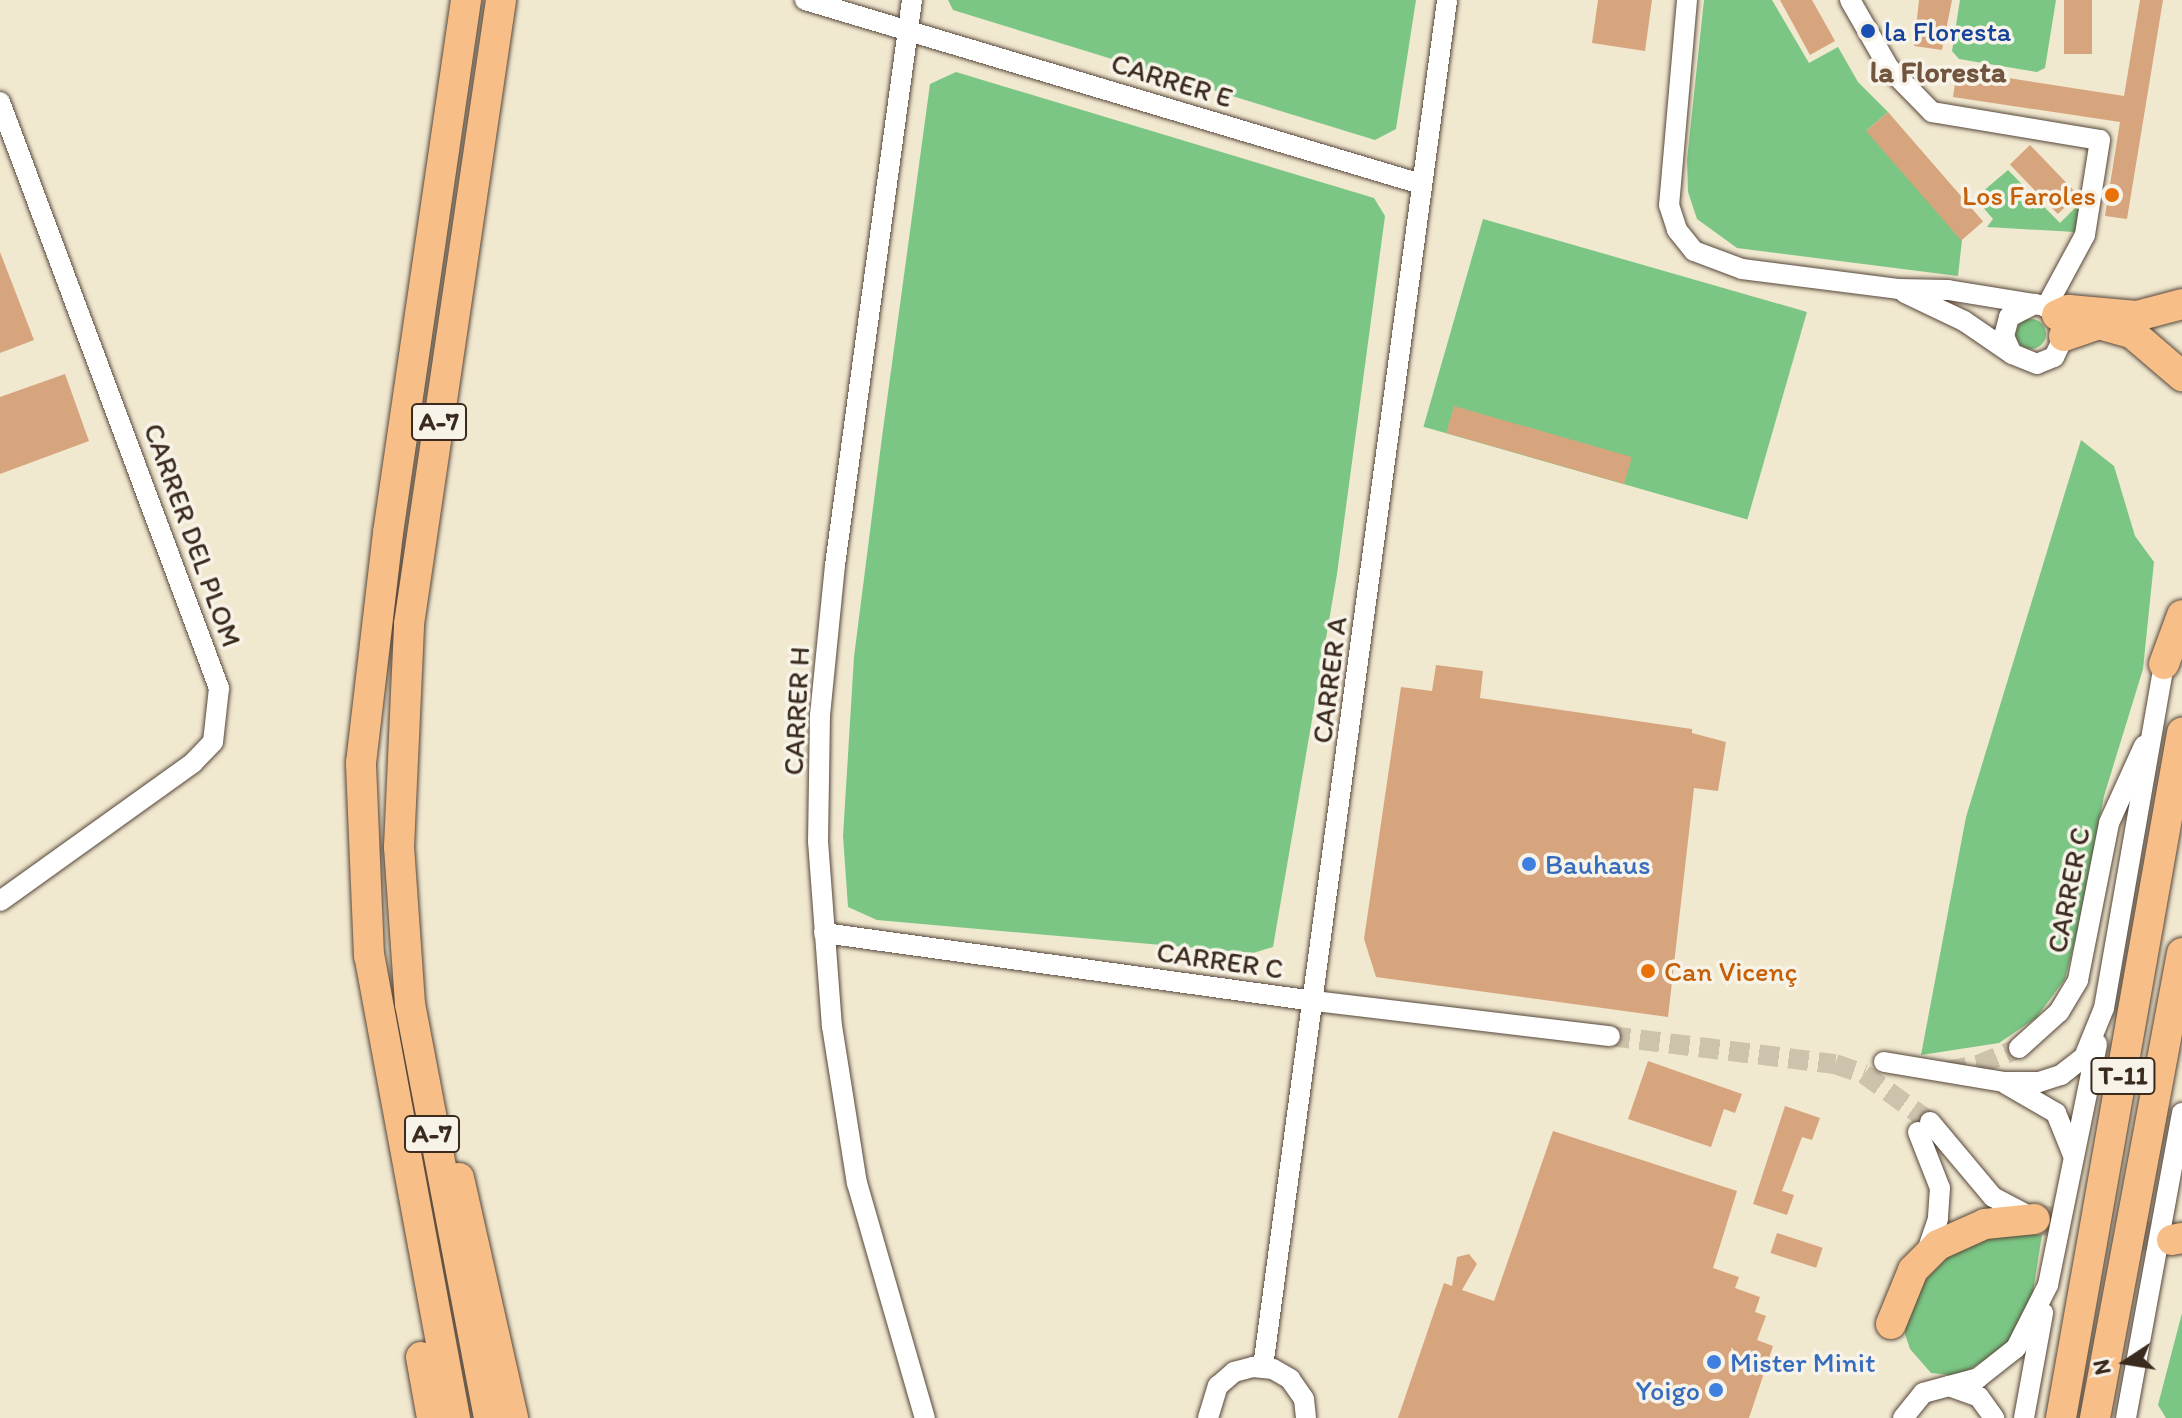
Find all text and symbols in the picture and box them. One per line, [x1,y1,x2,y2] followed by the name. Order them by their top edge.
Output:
[1884,14,2011,48] place label: la Floresta
[1859,22,1877,40] marker: la Floresta
[1107,46,1237,114] street label: CARRER E
[1870,54,2006,90] district label: la Floresta
[1961,178,2096,212] place label: Los Faroles
[2103,186,2121,204] marker: Los Faroles
[411,400,467,444] road number: A-7
[137,418,249,652] street label: CARRER DEL PLOM
[1305,615,1353,745] street label: CARRER A
[776,646,816,776] street label: CARRER H
[2039,824,2097,956] street label: CARRER C
[1545,847,1651,881] place label: Bauhaus
[1520,855,1538,873] marker: Bauhaus
[1155,934,1285,986] street label: CARRER C
[1664,954,1797,988] place label: Can Vicenç
[1639,962,1657,980] marker: Can Vicenç
[2089,1054,2157,1098] road number: T-11
[404,1112,460,1156] road number: A-7
[2086,1322,2166,1402] north arrow
[1730,1345,1875,1379] place label: Mister Minit
[1705,1353,1723,1371] marker: Mister Minit
[2087,1357,2117,1377] text: N
[1636,1373,1700,1407] place label: Yoigo
[1707,1381,1725,1399] marker: Yoigo

